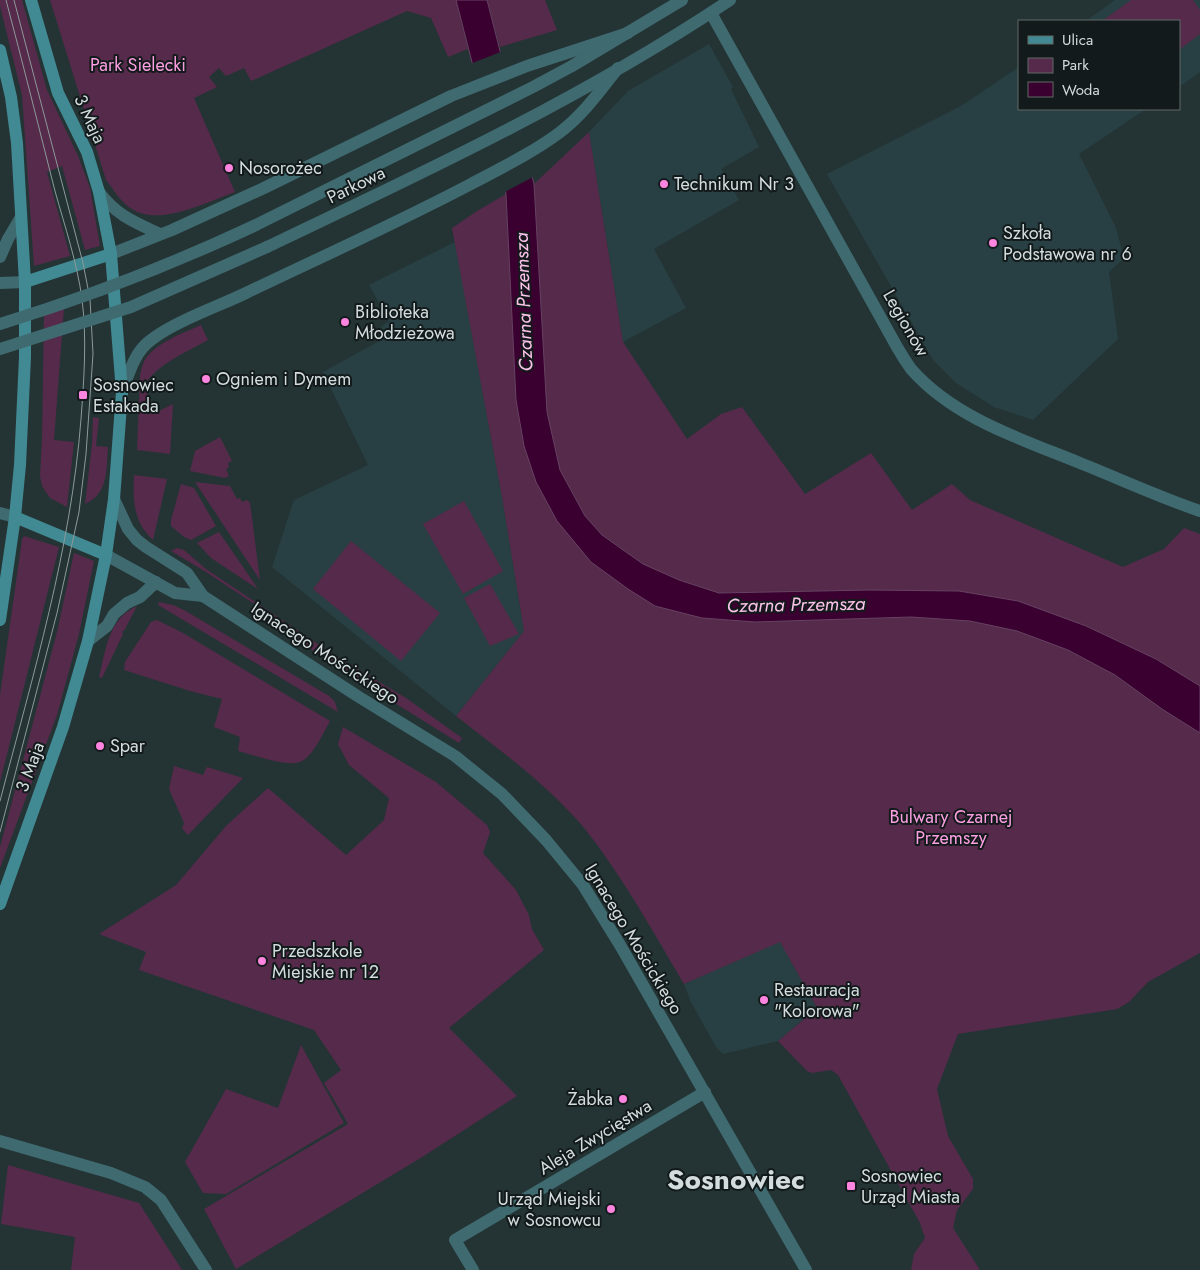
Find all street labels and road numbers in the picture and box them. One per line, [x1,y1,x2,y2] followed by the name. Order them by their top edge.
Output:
[67,90,113,148] street label: 3 Maja
[322,160,390,210] street label: Parkowa
[876,285,936,362] street label: Legionów
[246,595,404,711] street label: Ignacego Mościckiego
[9,738,51,796] street label: 3 Maja
[579,859,689,1019] street label: Ignacego Mościckiego
[533,1093,657,1181] street label: Aleja Zwycięstwa

